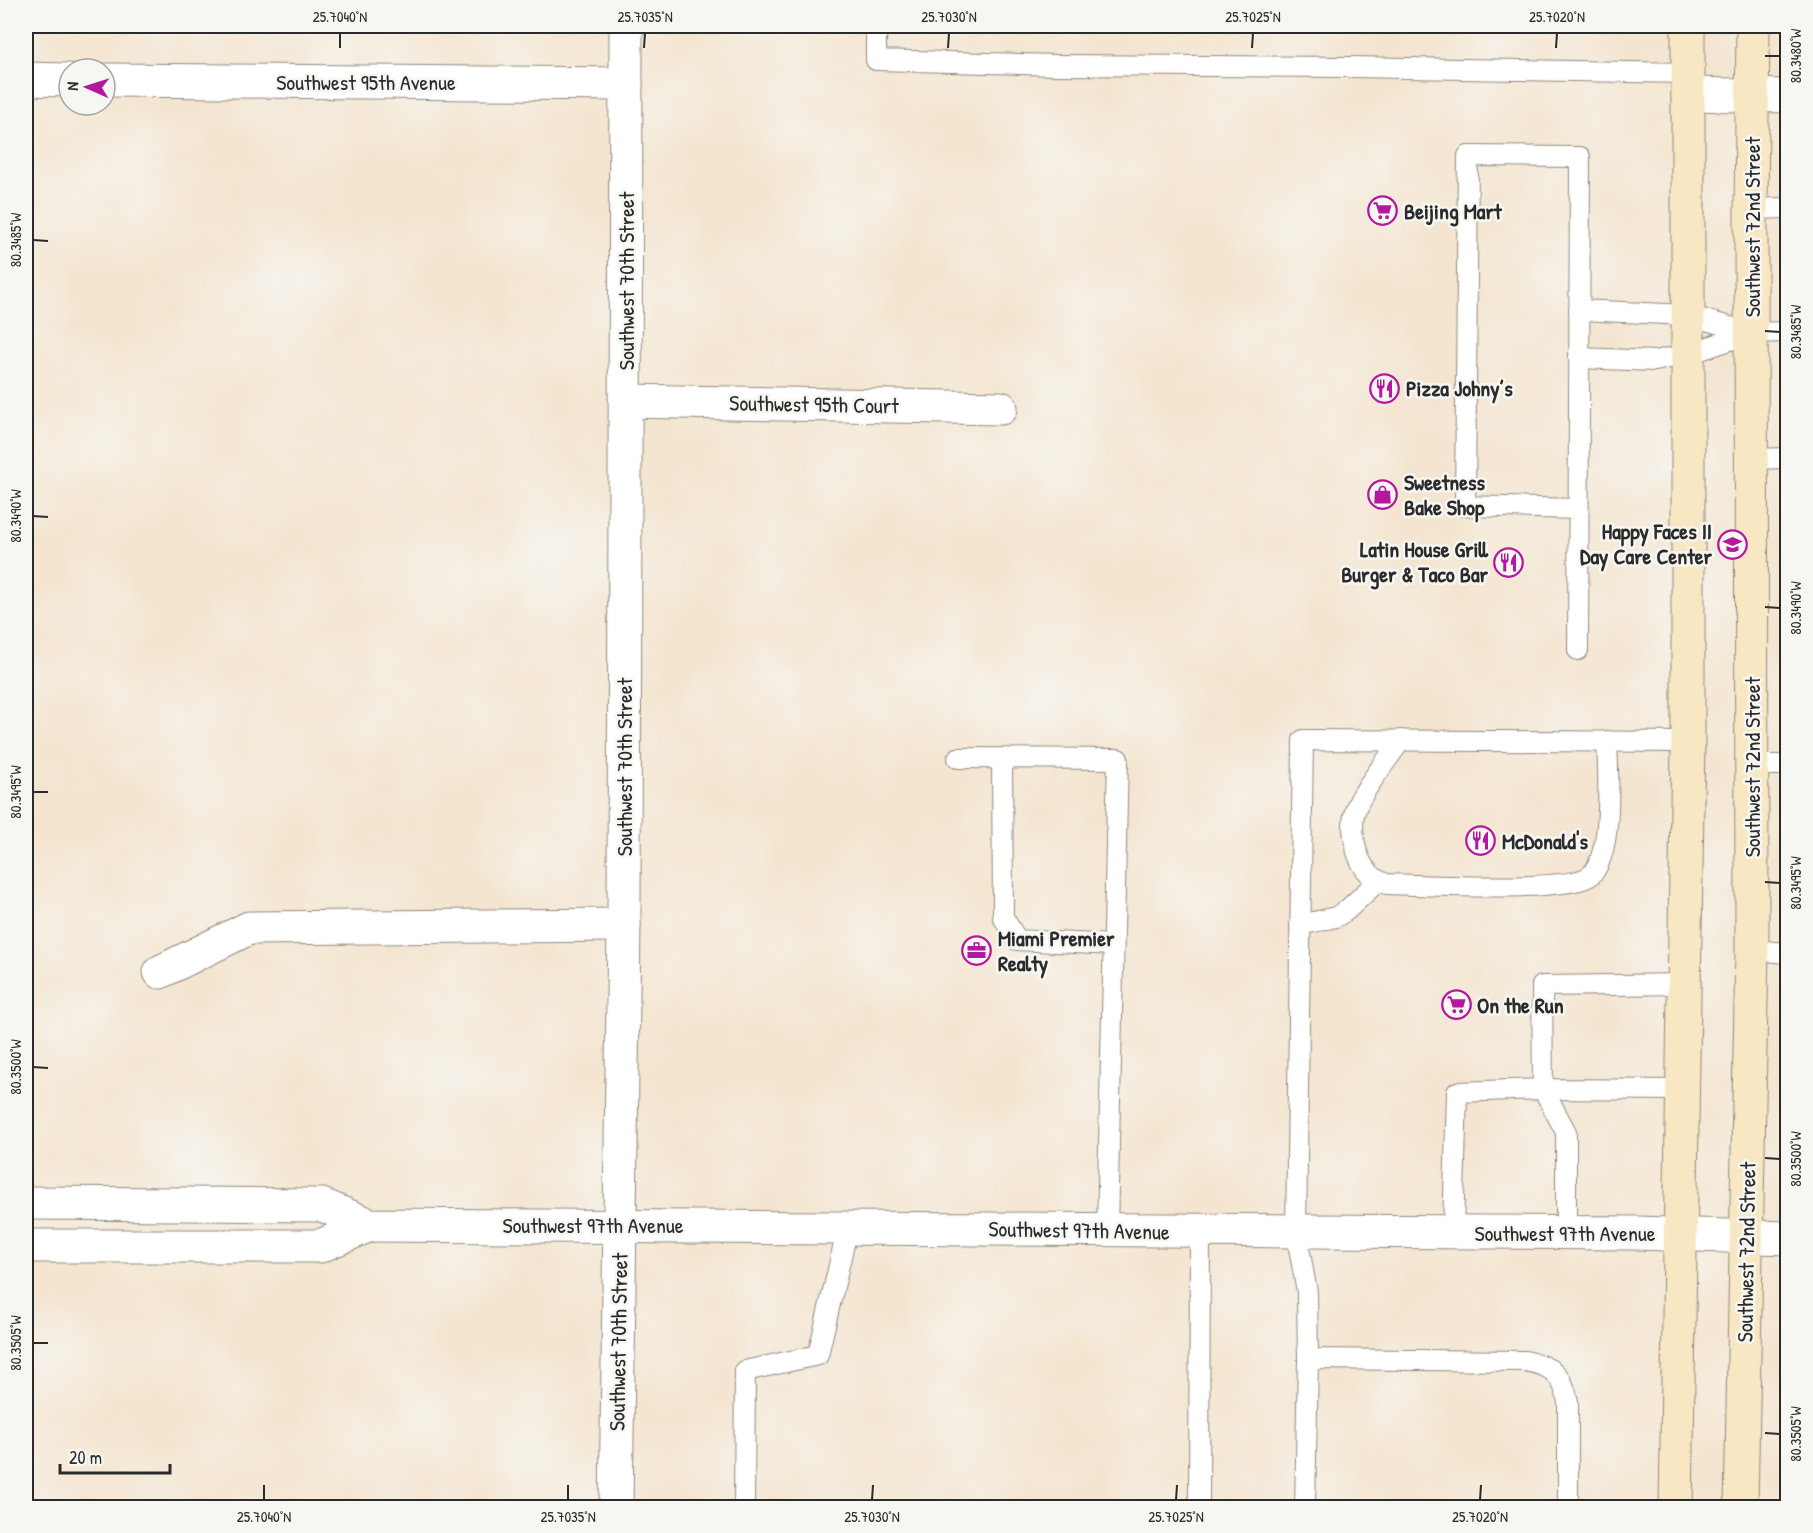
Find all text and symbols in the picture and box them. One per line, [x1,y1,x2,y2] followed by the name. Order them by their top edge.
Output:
[313,6,367,27] text: 25.7040°N
[617,6,673,27] text: 25.7035°N
[921,6,977,27] text: 25.7030°N
[1225,6,1281,27] text: 25.7025°N
[1529,6,1585,27] text: 25.7020°N
[1785,28,1806,83] text: 80.3480°W
[57,57,117,117] north arrow
[276,67,456,97] street label: Southwest 95th Avenue
[61,81,83,91] text: N
[1737,136,1767,317] street label: Southwest 72nd Street
[611,191,641,370] street label: Southwest 70th Street
[1367,195,1399,227] supermarket icon: Beijing Mart
[1404,196,1503,227] place label: Beijing Mart
[5,212,26,267] text: 80.3485°W
[1785,304,1806,359] text: 80.3485°W
[1369,372,1401,404] restaurant icon: Pizza Johny’s
[1406,373,1513,404] place label: Pizza Johny’s
[729,388,899,420] street label: Southwest 95th Court
[1404,467,1486,523] place label: Sweetness Bake Shop
[1367,479,1399,511] shop icon: Sweetness Bake Shop
[5,488,26,543] text: 80.3490°W
[1580,516,1713,572] place label: Happy Faces II Day Care Center
[1717,528,1749,560] school or university icon: Happy Faces II Day Care Center
[1341,534,1489,590] place label: Latin House Grill Burger & Taco Bar
[1493,546,1525,578] restaurant icon: Latin House Grill Burger & Taco Bar
[1785,580,1806,635] text: 80.3490°W
[1737,676,1767,857] street label: Southwest 72nd Street
[609,677,639,856] street label: Southwest 70th Street
[5,765,26,819] text: 80.3495°W
[1465,825,1497,857] restaurant icon: McDonald's
[1502,826,1589,856] place label: McDonald's
[1785,856,1806,910] text: 80.3495°W
[998,923,1115,979] place label: Miami Premier Realty
[961,935,993,967] office icon: Miami Premier Realty
[1440,989,1472,1021] supermarket icon: On the Run
[1477,990,1564,1020] place label: On the Run
[5,1038,26,1095] text: 80.3500°W
[1785,1130,1806,1187] text: 80.3500°W
[1729,1161,1763,1343] street label: Southwest 72nd Street
[502,1210,684,1240] street label: Southwest 97th Avenue
[988,1213,1170,1247] street label: Southwest 97th Avenue
[1474,1218,1656,1248] street label: Southwest 97th Avenue
[601,1252,635,1431] street label: Southwest 70th Street
[5,1315,26,1371] text: 80.3505°W
[1785,1406,1806,1462] text: 80.3505°W
[60,1437,170,1475] scale bar
[69,1445,102,1470] text: 20 m
[237,1506,291,1527] text: 25.7040°N
[540,1506,596,1527] text: 25.7035°N
[844,1506,900,1527] text: 25.7030°N
[1148,1506,1204,1527] text: 25.7025°N
[1452,1506,1508,1527] text: 25.7020°N

